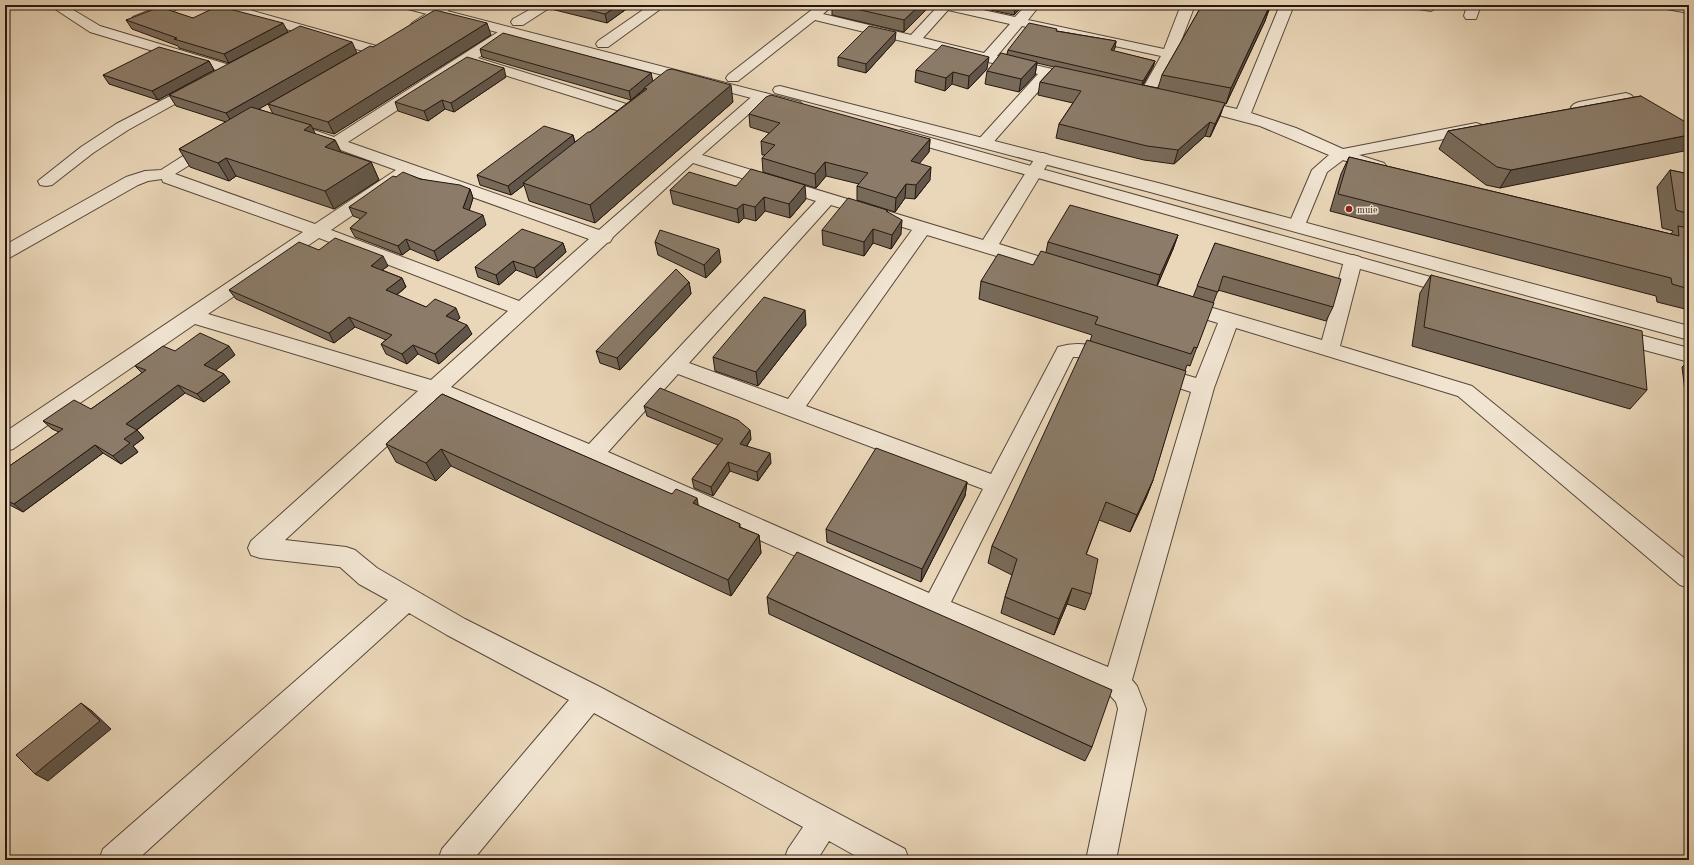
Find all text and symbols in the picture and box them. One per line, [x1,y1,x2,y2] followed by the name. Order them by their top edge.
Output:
[1344,204,1354,214] marker: muie
[1357,205,1378,215] place label: muie

